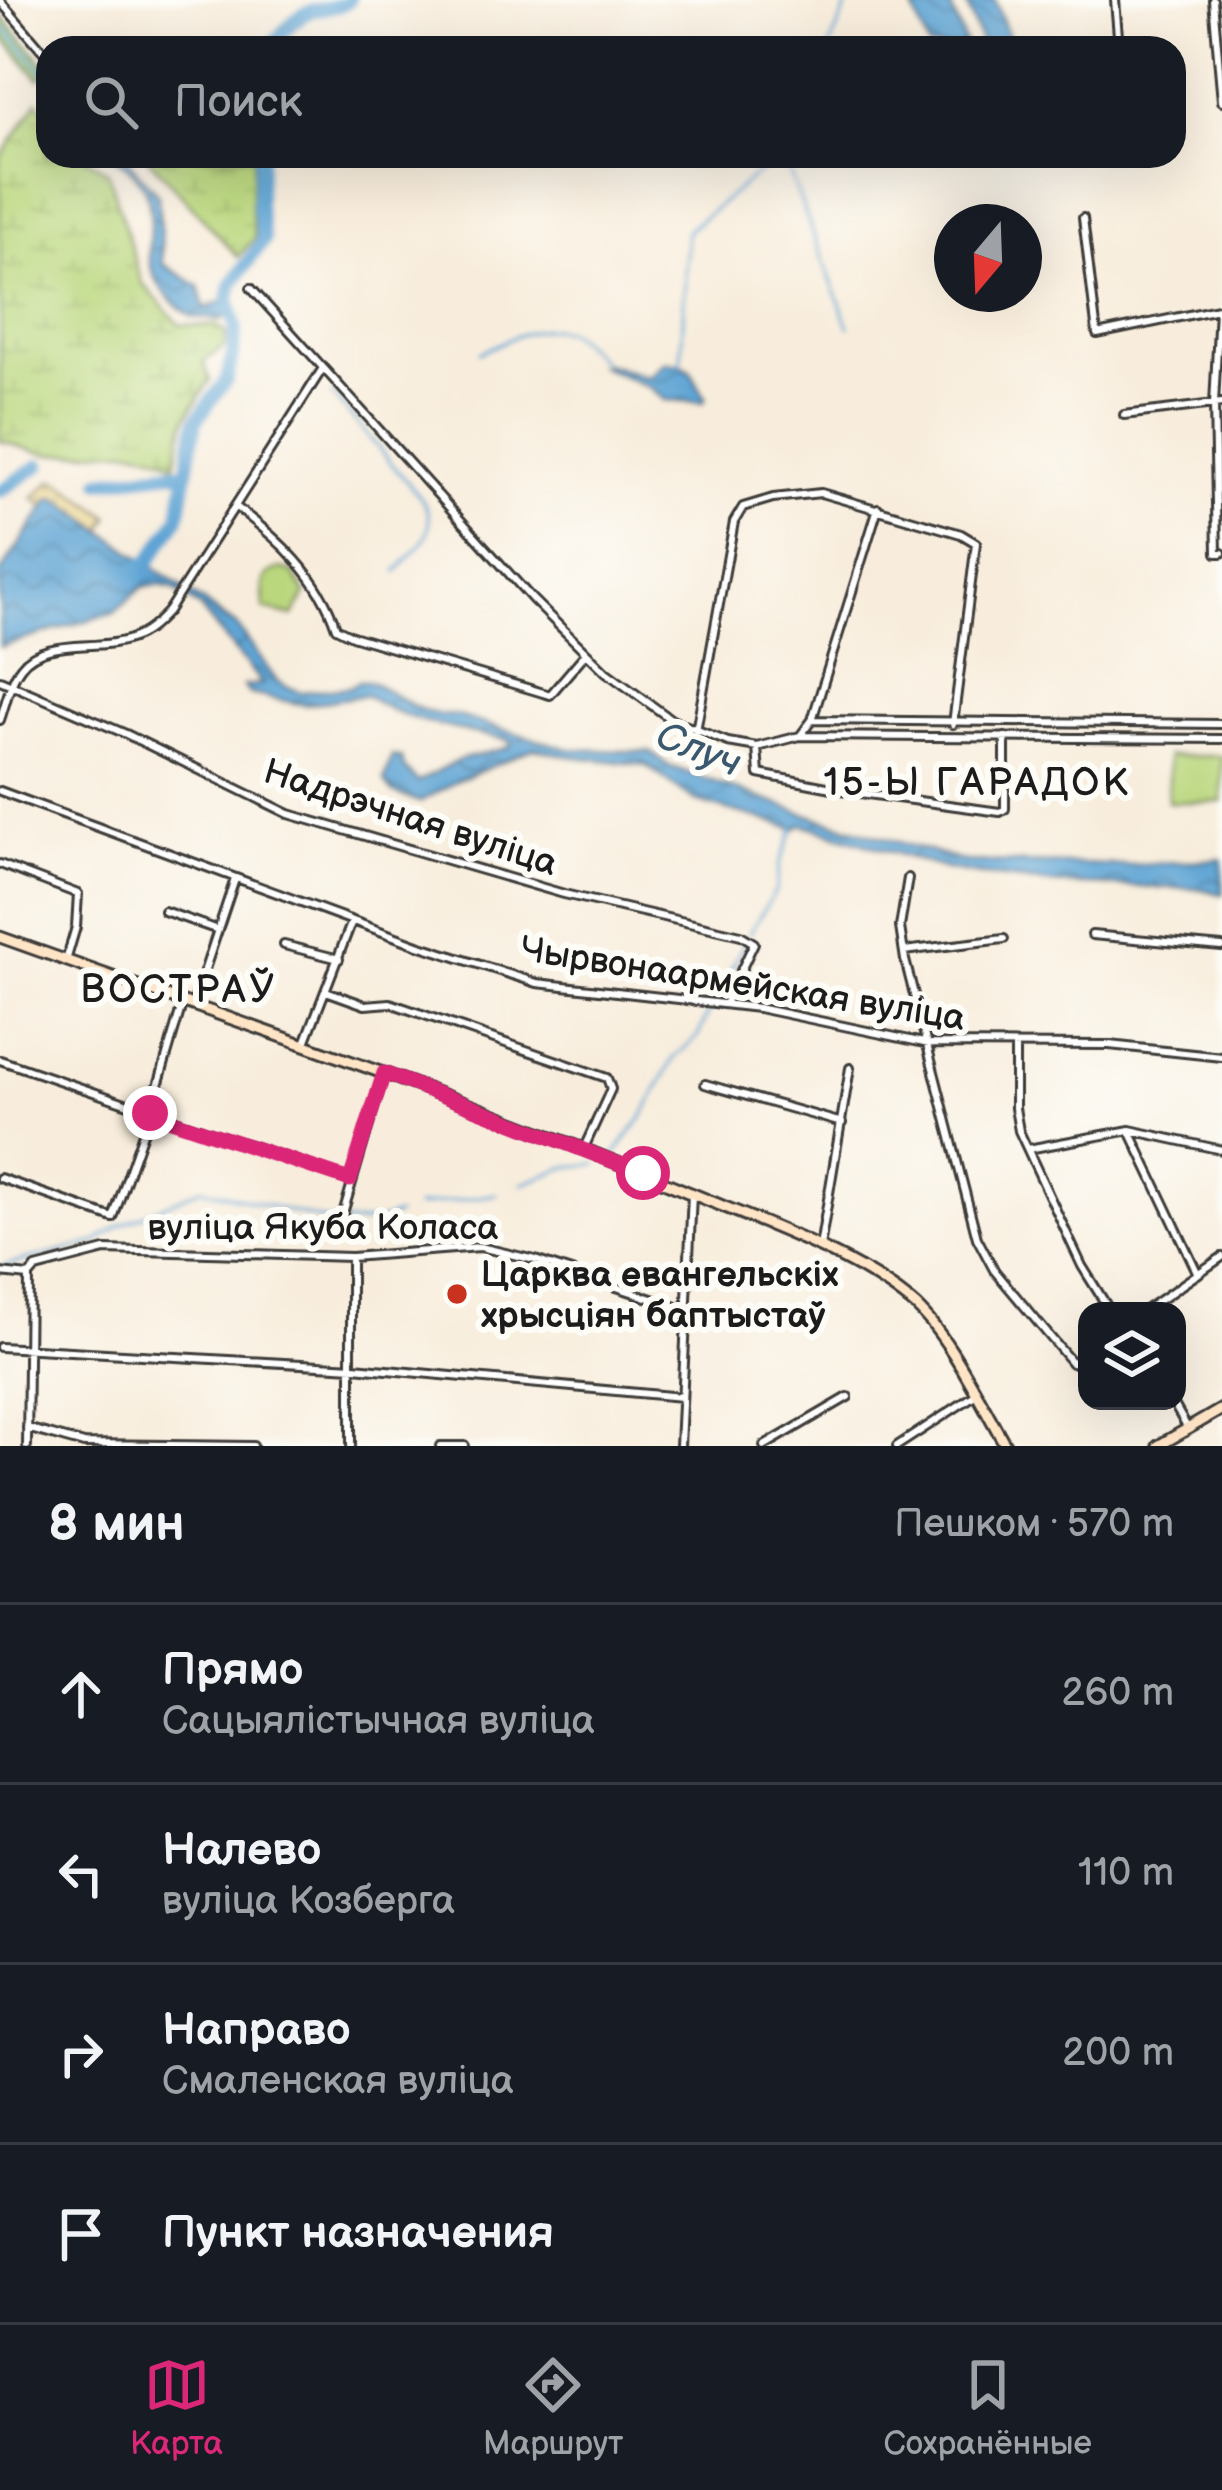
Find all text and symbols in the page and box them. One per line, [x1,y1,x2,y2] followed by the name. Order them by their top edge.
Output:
[36,36,1186,168] search box
[78,69,144,135] icon: search
[174,75,302,130] text: Поиск
[934,204,1042,312] north arrow
[649,713,747,788] water label: Случ
[258,751,562,886] street label: Надрэчная вуліца
[823,760,1131,807] district label: 15-Ы ГАРАДОК
[517,928,968,1041] street label: Чырвонаармейская вуліца
[81,967,277,1014] district label: ВОСТРАЎ
[123,1086,177,1140] route end
[616,1146,670,1200] route start
[148,1207,498,1250] street label: вуліца Якуба Коласа
[481,1254,839,1338] place label: Царква евангельскіх хрысціян баптыстаў
[444,1281,470,1307] marker: Царква евангельскіх хрысціян баптыстаў
[1078,1302,1186,1410] map controls
[1078,1302,1186,1410] button: layers
[48,1494,185,1555] text: 8 мин
[894,1501,1174,1548] text: Пешком · 570 m
[162,1643,303,1698] text: Прямо
[48,1661,114,1727] icon: ahead
[1061,1670,1174,1717] text: 260 m
[162,1698,595,1745] text: Сацыялістычная вуліца
[162,1823,321,1878] text: Налево
[48,1841,114,1907] icon: left
[1078,1850,1174,1897] text: 110 m
[162,1878,455,1925] text: вуліца Козберга
[162,2003,351,2058] text: Направо
[48,2021,114,2087] icon: right
[1062,2030,1174,2077] text: 200 m
[162,2058,514,2105] text: Смаленская вуліца
[48,2201,114,2267] icon: arrive
[162,2206,554,2261] text: Пункт назначения
[130,2352,223,2464] tab: Карта
[483,2352,623,2464] tab: Маршрут
[883,2352,1092,2464] tab: Сохранённые

